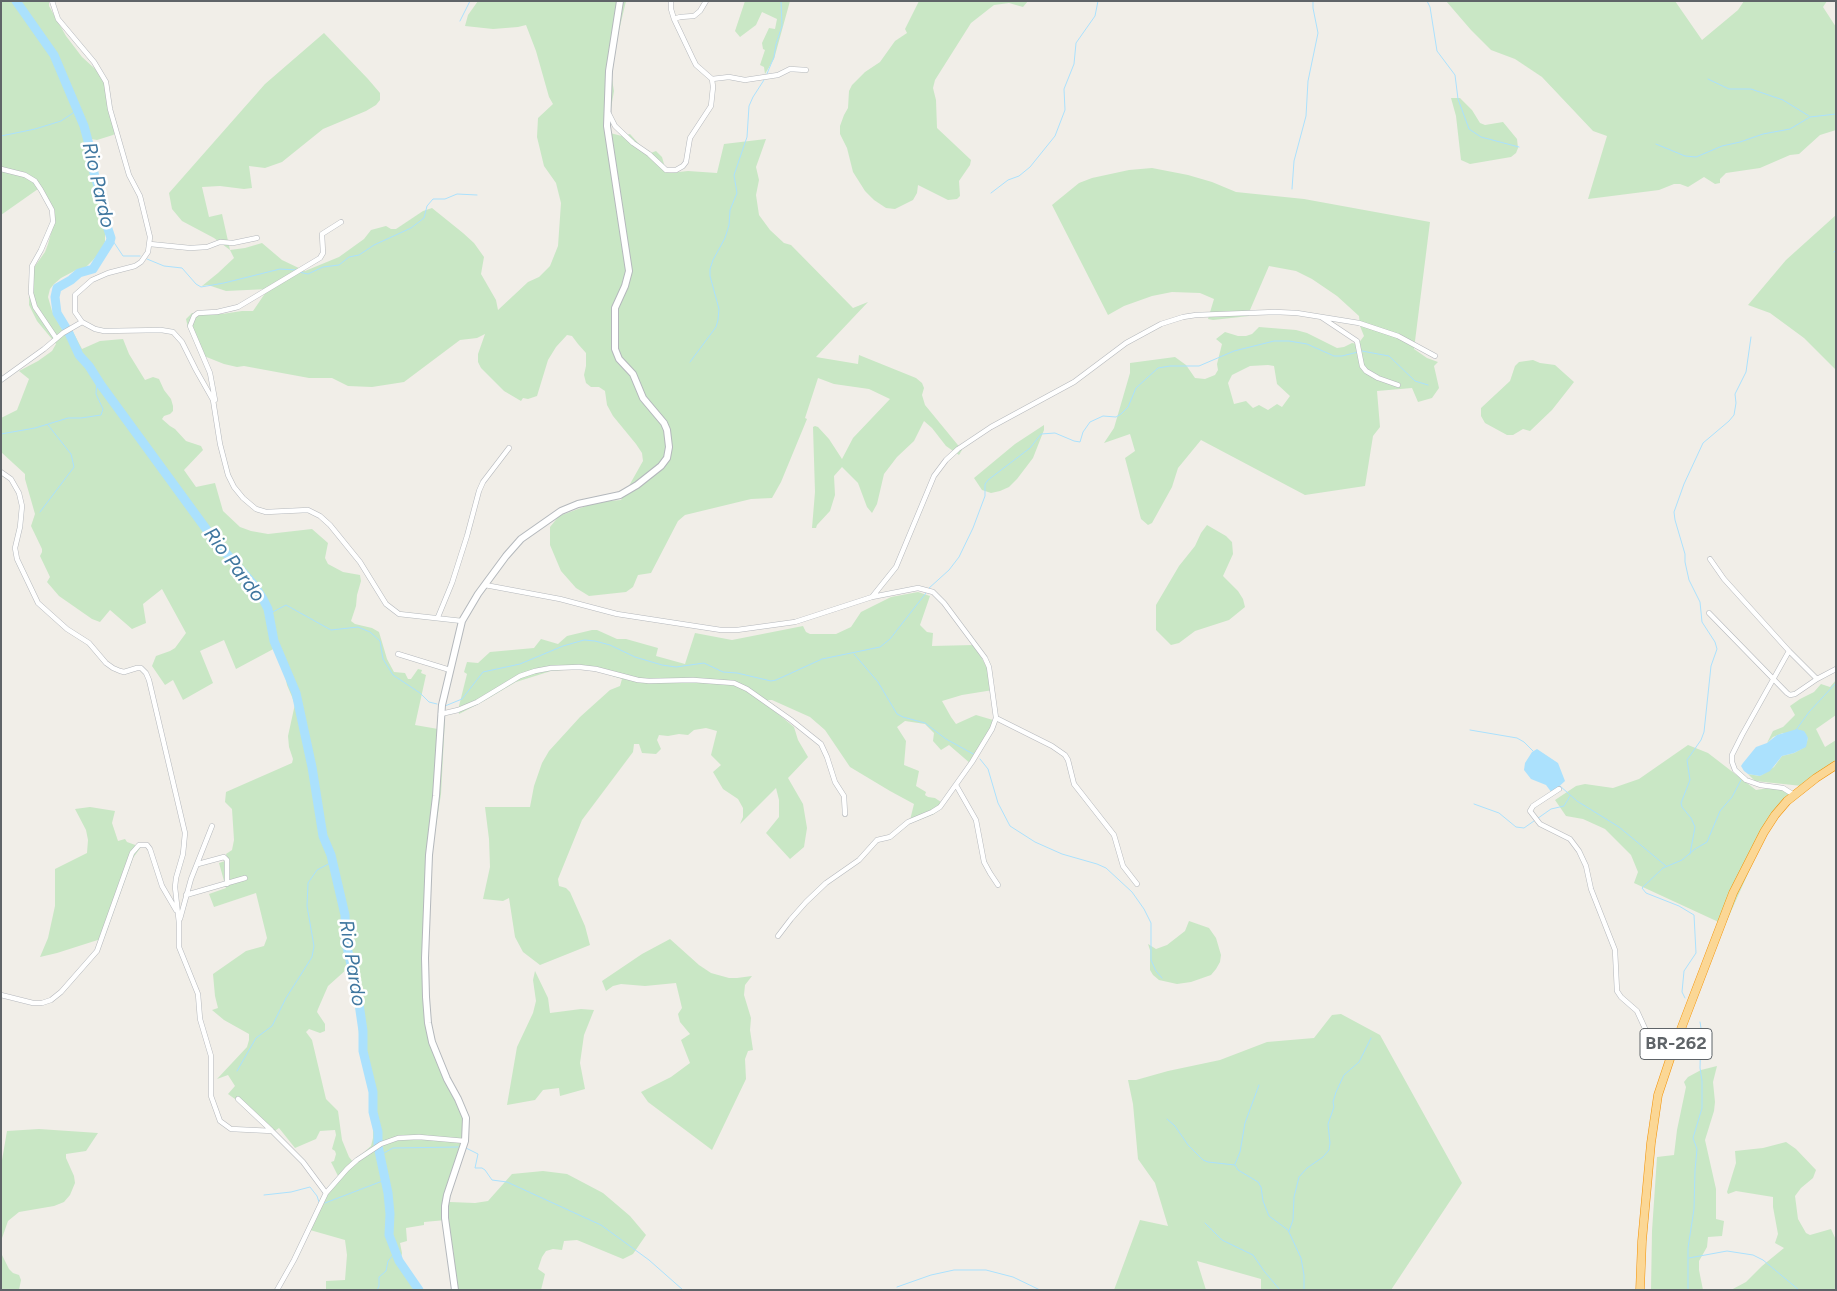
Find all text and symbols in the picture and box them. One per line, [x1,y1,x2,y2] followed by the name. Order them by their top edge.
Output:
[77,140,119,230] water label: Rio Pardo
[198,523,270,607] water label: Rio Pardo
[333,918,371,1008] water label: Rio Pardo
[1640,1028,1712,1060] road number: BR-262

